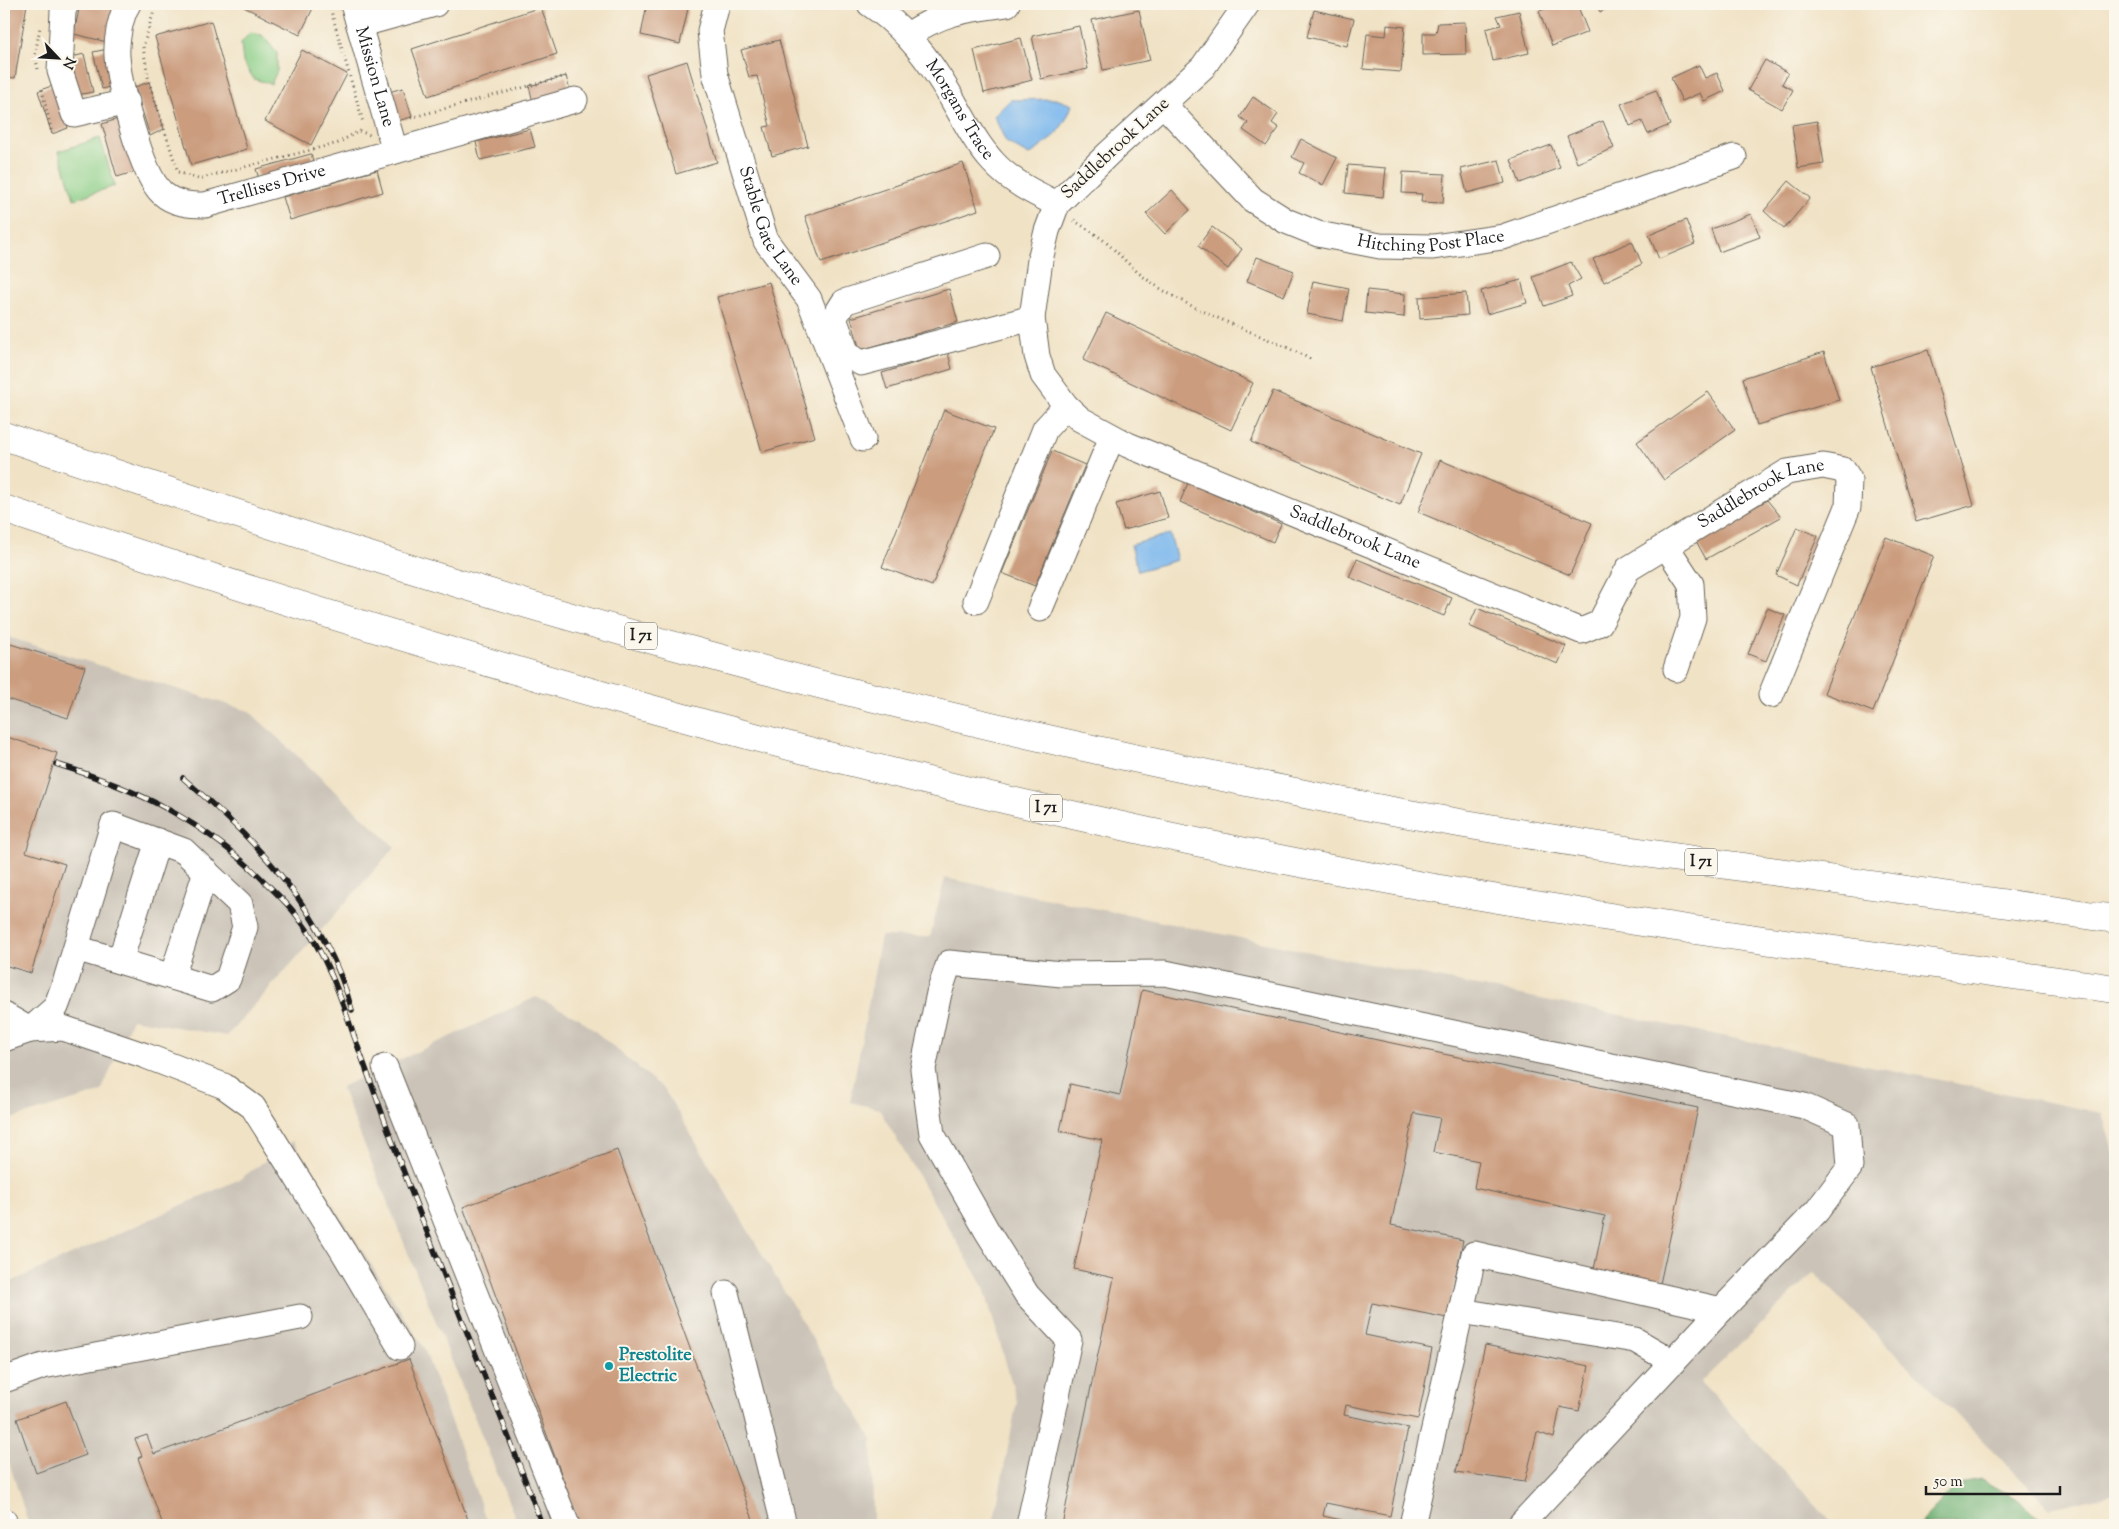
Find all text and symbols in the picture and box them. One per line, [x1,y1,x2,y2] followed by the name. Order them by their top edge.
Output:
[347,24,401,130] street label: Mission Lane
[32,32,82,82] north arrow
[57,53,79,72] text: N
[918,55,1000,166] street label: Morgans Trace
[1056,92,1176,206] street label: Saddlebrook Lane
[215,158,329,214] street label: Trellises Drive
[731,163,808,292] street label: Stable Gate Lane
[1355,224,1506,260] street label: Hitching Post Place
[1693,453,1826,536] street label: Saddlebrook Lane
[1285,500,1424,577] street label: Saddlebrook Lane
[625,622,657,650] road number: I 71
[1030,794,1062,821] road number: I 71
[1685,849,1717,876] road number: I 71
[619,1343,692,1390] place label: Prestolite Electric
[603,1360,615,1372] marker: Prestolite Electric
[1926,1464,2060,1496] scale bar
[1933,1472,1963,1493] text: 50 m

